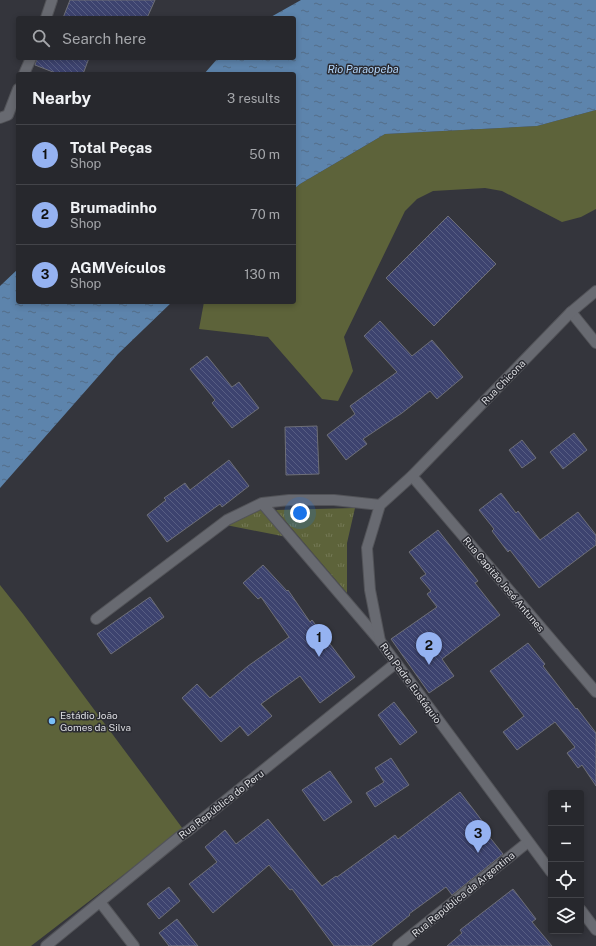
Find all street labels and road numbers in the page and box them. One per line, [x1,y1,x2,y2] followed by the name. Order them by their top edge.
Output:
[479,357,527,407] street label: Rua Chicona
[461,534,547,634] street label: Rua Capitão José Antunes
[378,640,444,726] street label: Rua Padre Eustáquio
[176,767,266,841] street label: Rua República do Peru
[409,849,517,939] street label: Rua República da Argentina

